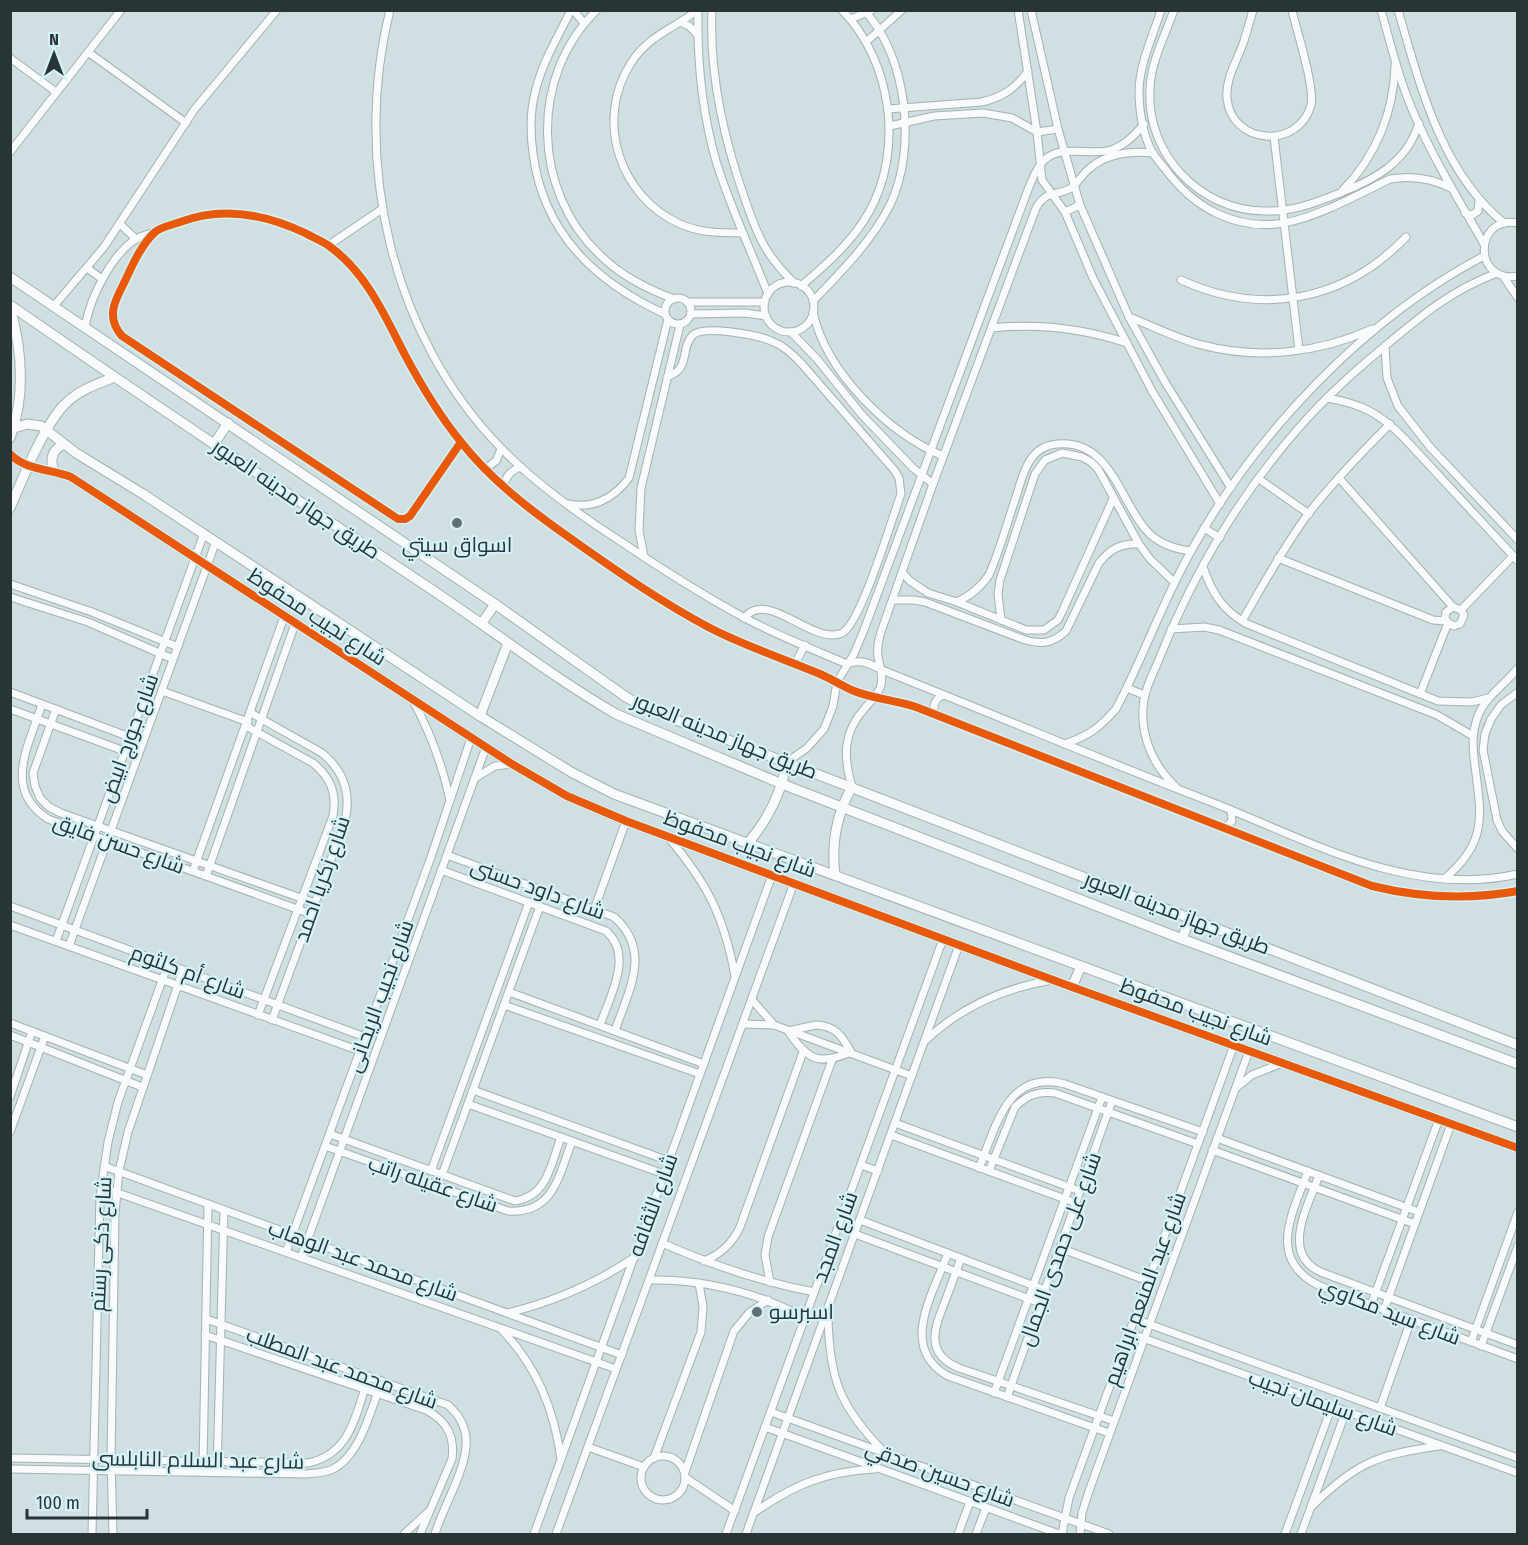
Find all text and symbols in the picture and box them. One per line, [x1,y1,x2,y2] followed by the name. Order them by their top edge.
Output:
[24,24,84,84] north arrow
[49,30,59,49] text: N
[206,433,385,565] street label: طريق جهاز مدينه العبور
[450,516,464,530] marker: اسواق سيتي
[402,532,512,561] place label: اسواق سيتي
[242,563,391,672] street label: شارع نجيب محفوظ
[94,670,165,806] street label: شارع جورج ابيض
[628,687,821,785] street label: طريق جهاز مدينه العبور
[660,804,820,885] street label: شارع نجيب محفوظ
[49,808,188,881] street label: شارع حسن فايق
[288,813,357,946] street label: شارع زكريا احمد
[467,853,609,926] street label: شارع داود حسنى
[1079,865,1274,960] street label: طريق جهاز مدينه العبور
[340,916,421,1076] street label: شارع نجيب الريحانى
[127,939,249,1006] street label: شارع أم كلثوم
[1116,972,1276,1053] street label: شارع نجيب محفوظ
[1013,1149,1108,1350] street label: شارع على حمدى الجمال
[365,1150,501,1219] street label: شارع عقيله راتب
[622,1150,685,1260] street label: شارع الثقافه
[84,1176,119,1312] street label: شارع ذكى رستم
[807,1188,864,1286] street label: شارع المجد
[1098,1189,1193,1390] street label: شارع عبد المنعم ابراهيم
[264,1215,461,1308] street label: شارع محمد عبد الوهاب
[1315,1273,1464,1354] street label: شارع سيد مكاوي
[769,1299,834,1325] place label: اسبرسو
[750,1305,764,1319] marker: اسبرسو
[242,1321,441,1416] street label: شارع محمد عبد المطلب
[1245,1364,1401,1443] street label: شارع سليمان نجيب
[861,1435,1018,1516] street label: شارع حسين صدقي
[92,1445,304,1476] street label: شارع عبد السلام النابلسى
[27,1482,147,1520] scale bar
[36,1492,80,1514] text: 100 m

